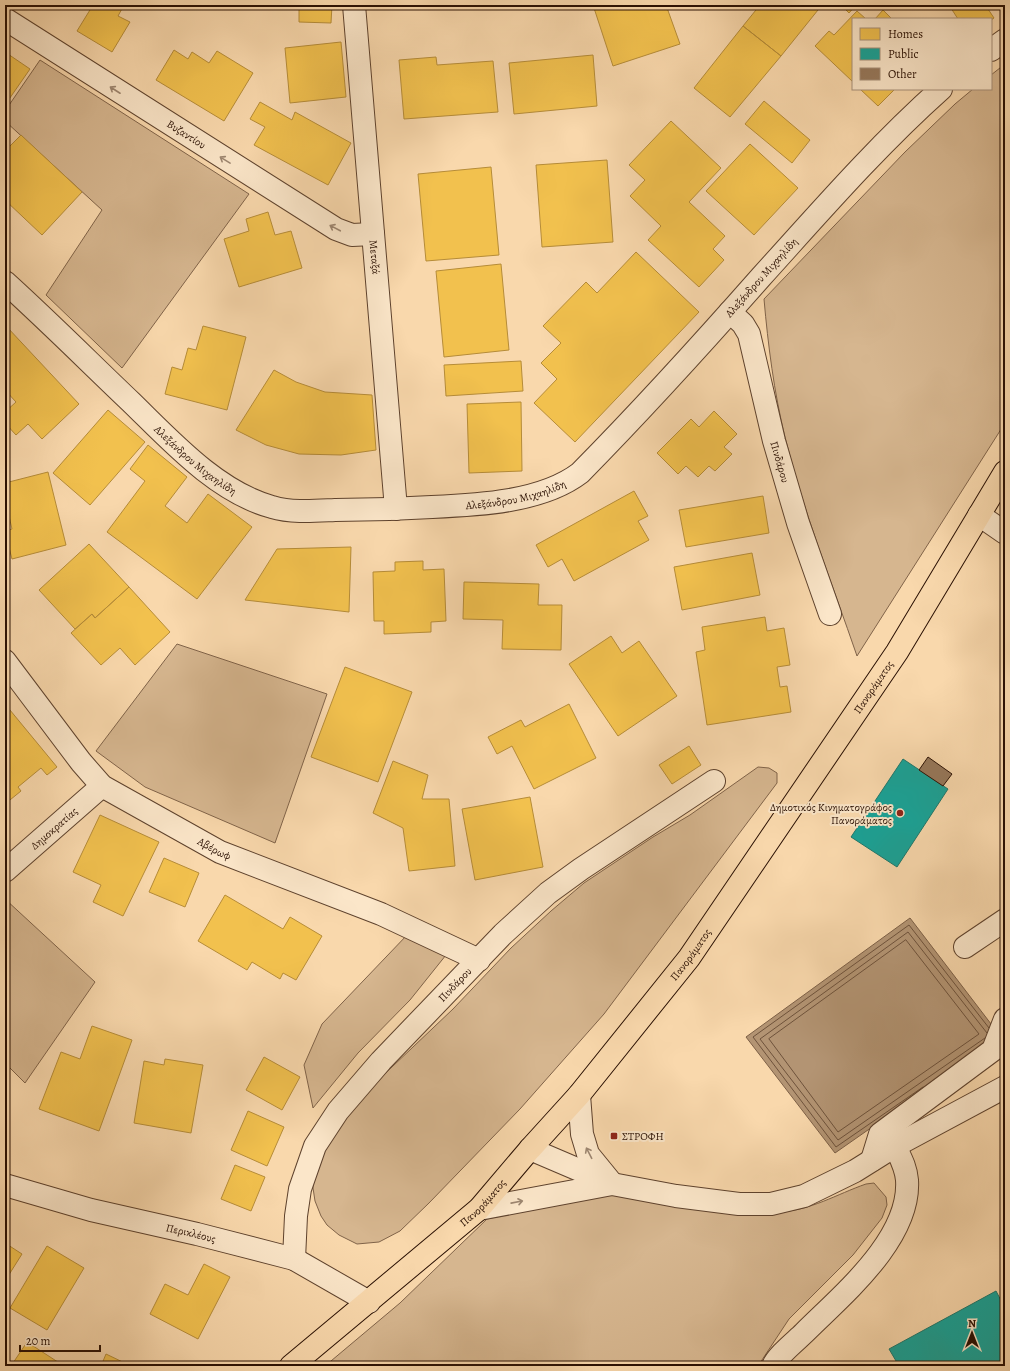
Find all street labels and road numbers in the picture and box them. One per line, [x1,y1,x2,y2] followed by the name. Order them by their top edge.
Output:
[164,117,209,153] street label: Βυζαντίου
[721,234,801,321] street label: Aλεξάνδρου Mιχαηλίδη
[366,239,383,275] street label: Μεταξά
[150,421,239,499] street label: Aλεξάνδρου Mιχαηλίδη
[766,440,793,485] street label: Πινδάρου
[464,476,568,513] street label: Aλεξάνδρου Mιχαηλίδη
[850,658,897,717] street label: Πανοράματος
[28,804,81,853] street label: Δημοκρατίας
[194,834,234,864] street label: Αβέρωφ
[667,926,715,984] street label: Πανοράματος
[435,964,475,1005] street label: Πινδάρου
[457,1176,509,1230] street label: Πανοράματος
[164,1220,217,1247] street label: Περικλέους

